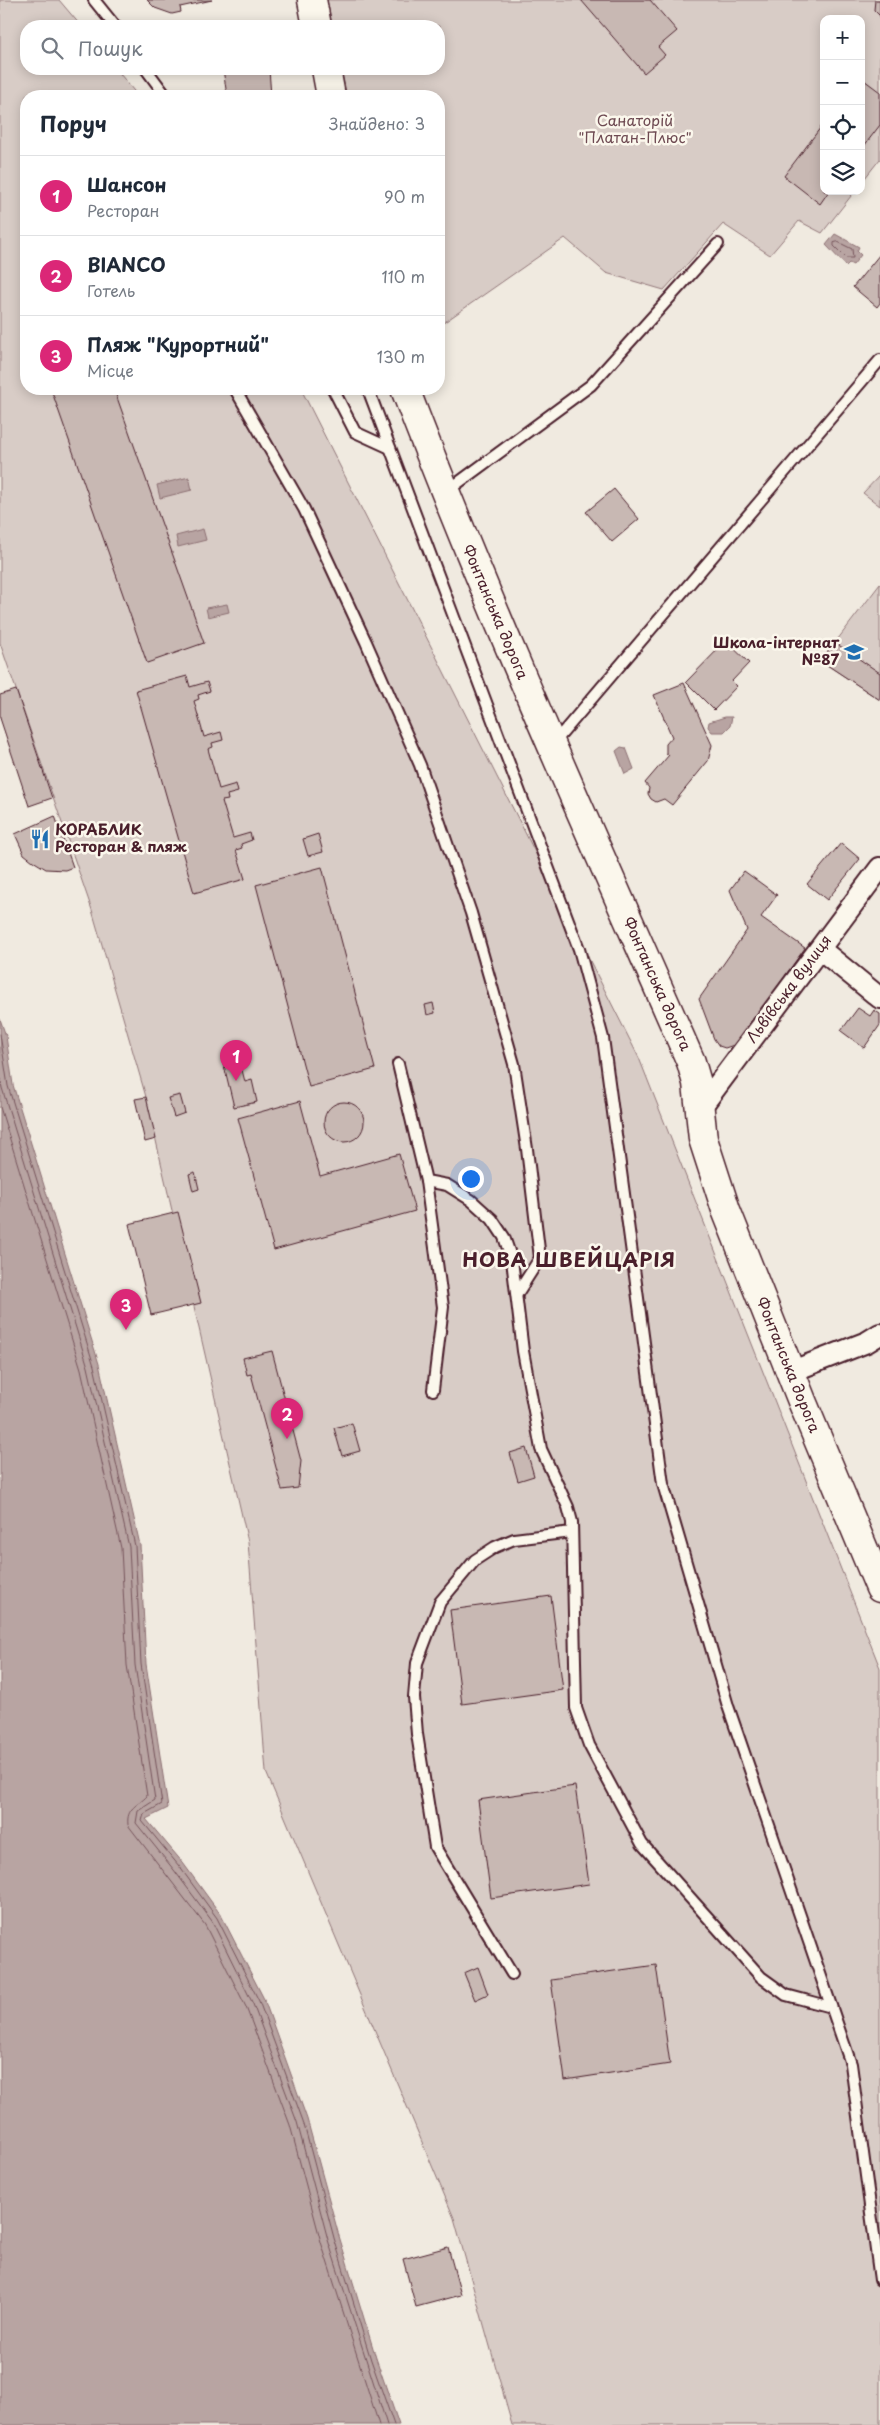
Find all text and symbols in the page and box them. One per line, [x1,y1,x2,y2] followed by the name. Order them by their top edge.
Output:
[820,15,865,195] map controls
[820,15,865,60] button: +
[20,20,445,75] search box
[38,34,66,62] icon: search
[78,34,143,62] text: Пошук
[820,60,865,105] button: −
[820,105,865,150] button: locate
[40,107,107,139] text: Поруч
[578,108,692,148] park label: Санаторій "Платан-Плюс"
[329,111,425,135] text: Знайдено: 3
[820,150,865,195] button: layers
[87,170,166,198] text: Шансон
[52,184,60,208] text: 1
[384,184,425,208] text: 90 m
[87,198,160,222] text: Ресторан
[87,250,166,278] text: BIANCO
[50,264,62,288] text: 2
[382,264,425,288] text: 110 m
[87,278,135,302] text: Готель
[87,330,269,358] text: Пляж "Курортний"
[51,344,61,368] text: 3
[377,344,425,368] text: 130 m
[87,358,134,382] text: Місце
[458,540,535,683] street label: Фонтанська дорога
[713,630,840,670] place label: Школа-інтернат №87
[843,641,865,663] school or university icon: Школа-інтернат №87
[55,817,187,857] place label: КОРАБЛИК Ресторан & пляж
[29,828,51,850] restaurant icon: КОРАБЛИК Ресторан & пляж
[618,913,699,1055] street label: Фонтанська дорога
[740,929,836,1047] street label: Львівська вулиця
[220,1040,252,1081] pin: 1
[458,1166,484,1192] your location
[462,1244,676,1274] district label: НОВА ШВЕЙЦАРІЯ
[110,1289,142,1330] pin: 3
[752,1293,827,1436] street label: Фонтанська дорога
[271,1398,303,1439] pin: 2

